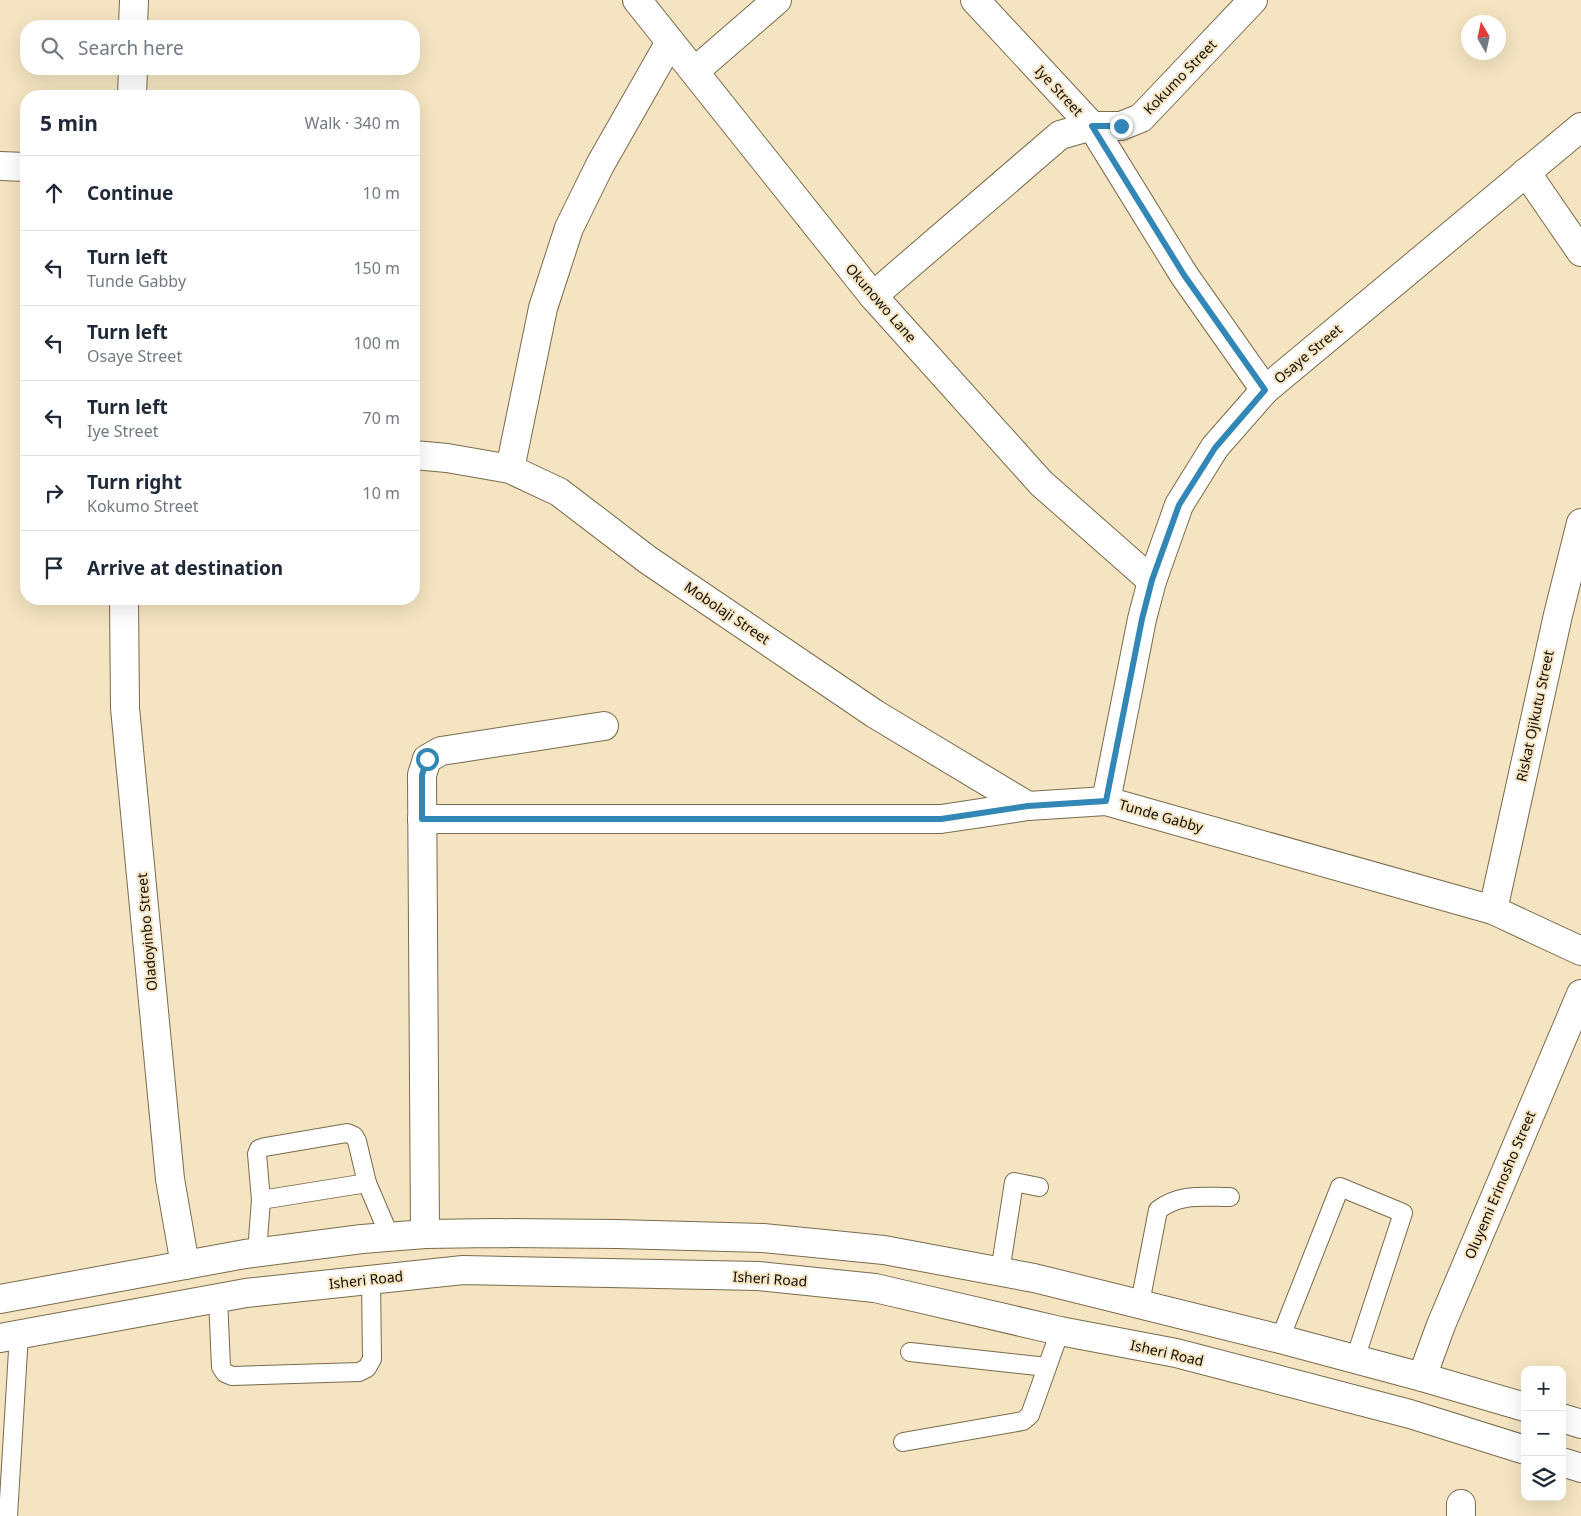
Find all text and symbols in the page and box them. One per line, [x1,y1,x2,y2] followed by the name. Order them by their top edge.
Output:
[1461,15,1506,60] north arrow
[20,20,420,75] search box
[38,34,66,62] icon: search
[78,35,184,61] text: Search here
[1139,35,1220,118] street label: Kokumo Street
[1031,61,1088,120] street label: Iye Street
[40,109,98,137] text: 5 min
[305,112,400,134] text: Walk · 340 m
[1110,115,1133,138] route end
[40,179,68,207] icon: ahead
[87,180,173,206] text: Continue
[363,182,400,204] text: 10 m
[87,244,168,270] text: Turn left
[40,254,68,282] icon: left
[353,257,400,279] text: 150 m
[842,259,921,346] street label: Okunowo Lane
[87,270,186,292] text: Tunde Gabby
[87,319,168,345] text: Turn left
[1270,320,1346,388] street label: Osaye Street
[40,329,68,357] icon: left
[353,332,400,354] text: 100 m
[87,345,182,367] text: Osaye Street
[87,394,168,420] text: Turn left
[40,404,68,432] icon: left
[363,407,400,429] text: 70 m
[87,420,158,442] text: Iye Street
[87,469,182,495] text: Turn right
[40,479,68,507] icon: right
[363,482,400,504] text: 10 m
[87,495,199,517] text: Kokumo Street
[40,554,68,582] icon: arrive
[87,555,283,581] text: Arrive at destination
[681,577,774,648] street label: Mobolaji Street
[1511,648,1558,783] street label: Riskat Ojikutu Street
[416,748,439,771] route start
[1117,794,1206,837] street label: Tunde Gabby
[132,872,161,992] street label: Oladoyinbo Street
[1460,1108,1539,1262] street label: Oluyemi Erinosho Street
[328,1266,404,1293] street label: Isheri Road
[732,1266,808,1291] street label: Isheri Road
[1129,1335,1206,1370] street label: Isheri Road
[1521,1366,1566,1501] map controls
[1521,1366,1566,1411] button: +
[1521,1411,1566,1456] button: −
[1521,1456,1566,1501] button: layers

